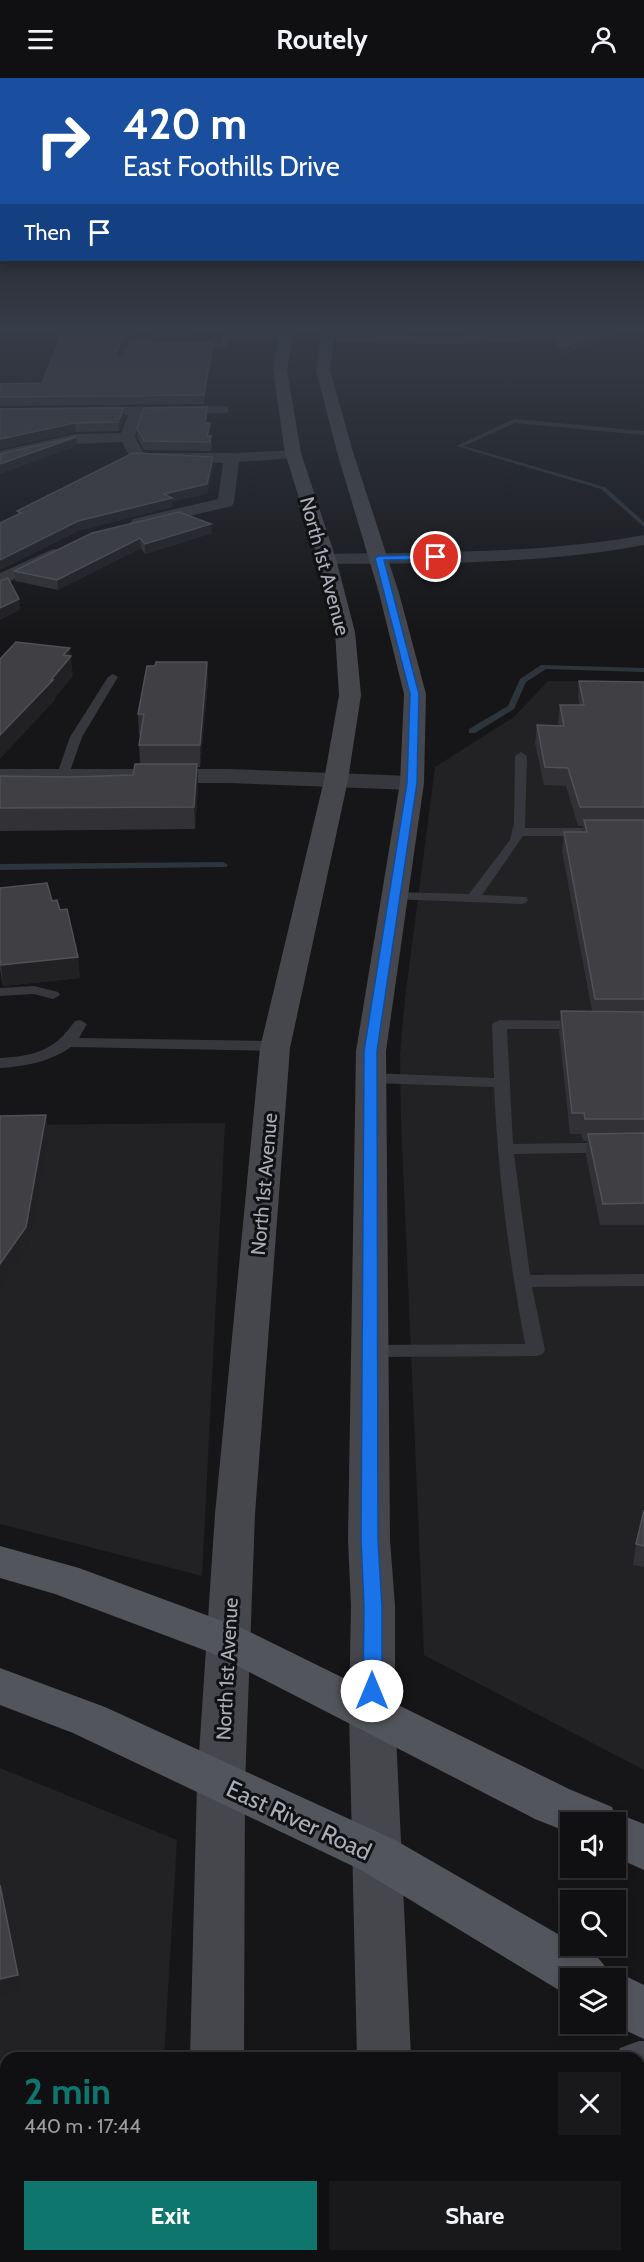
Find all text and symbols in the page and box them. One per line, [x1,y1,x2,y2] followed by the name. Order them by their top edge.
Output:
[24,23,57,56] icon: menu
[276,23,368,56] text: Routely
[587,23,620,56] icon: person
[123,98,247,150] text: 420 m
[24,102,102,180] icon: right
[123,150,340,183] text: East Foothills Drive
[83,216,116,249] icon: arrive
[24,219,71,246] text: Then
[295,494,355,638] street label: North 1st Avenue
[410,531,461,582] pin
[419,540,452,573] icon: arrive
[246,1112,282,1256] street label: North 1st Avenue
[211,1597,243,1741] street label: North 1st Avenue
[340,1659,404,1723] position arrow
[222,1774,376,1866] street label: East River Road
[560,1812,626,2034] map controls
[560,1812,626,1878] button: sound
[560,1890,626,1956] button: search
[560,1968,626,2034] button: layers
[24,2069,111,2113] text: 2 min
[558,2072,621,2135] button: close
[24,2114,141,2138] text: 440 m · 17:44
[24,2181,317,2250] button: Exit
[329,2181,621,2250] button: Share

